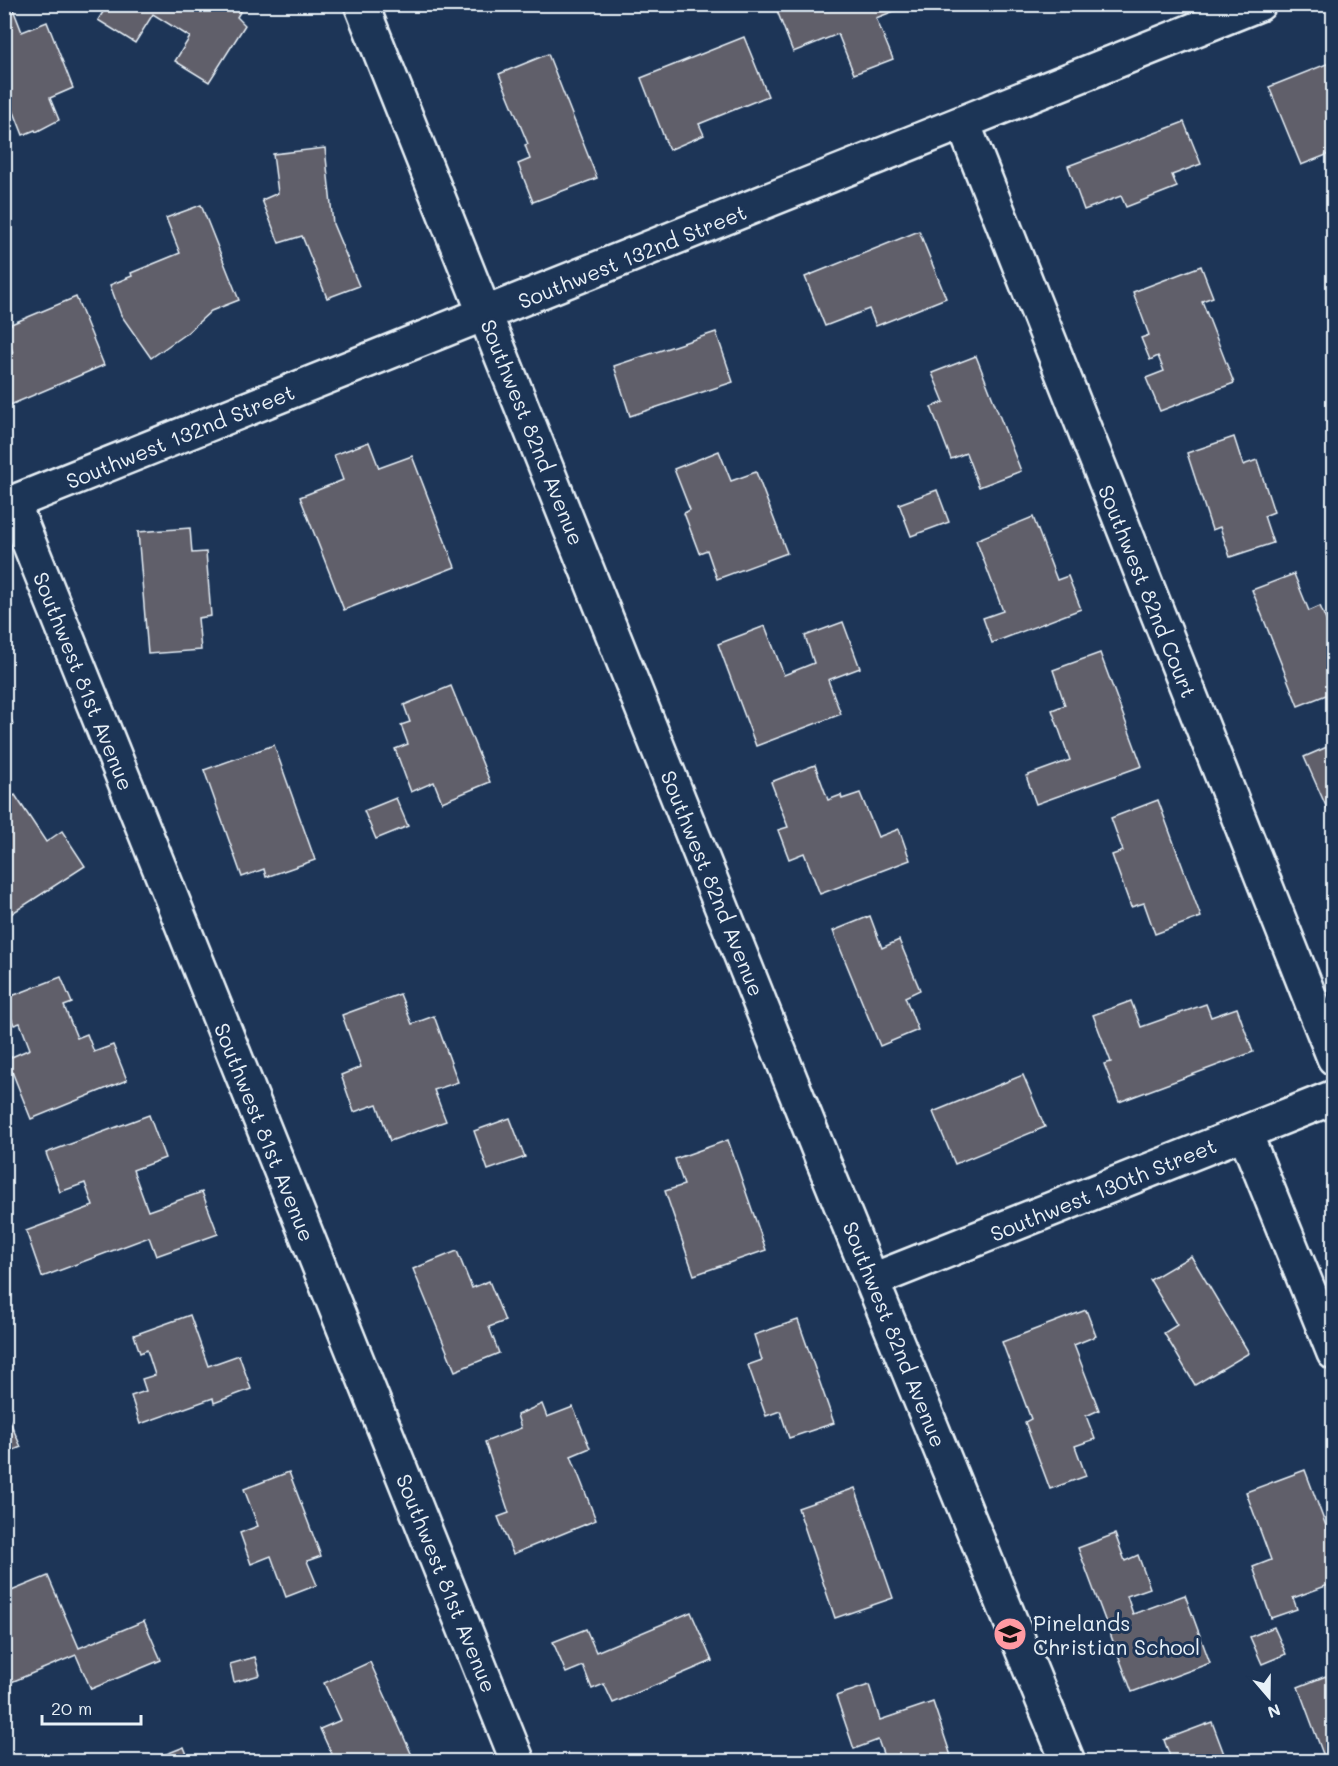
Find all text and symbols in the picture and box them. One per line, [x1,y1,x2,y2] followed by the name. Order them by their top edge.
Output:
[514,198,750,314] street label: Southwest 132nd Street
[475,315,591,549] street label: Southwest 82nd Avenue
[62,378,298,494] street label: Southwest 132nd Street
[1093,481,1203,701] street label: Southwest 82nd Court
[28,568,140,794] street label: Southwest 81st Avenue
[655,766,771,1000] street label: Southwest 82nd Avenue
[209,1019,321,1245] street label: Southwest 81st Avenue
[986,1131,1220,1247] street label: Southwest 130th Street
[837,1217,953,1451] street label: Southwest 82nd Avenue
[391,1470,503,1696] street label: Southwest 81st Avenue
[1033,1609,1200,1660] place label: Pinelands Christian School
[992,1616,1028,1652] school or university icon: Pinelands Christian School
[1239,1667,1299,1727] north arrow
[42,1688,141,1726] scale bar
[51,1696,92,1720] text: 20 m
[1265,1700,1284,1724] text: N

